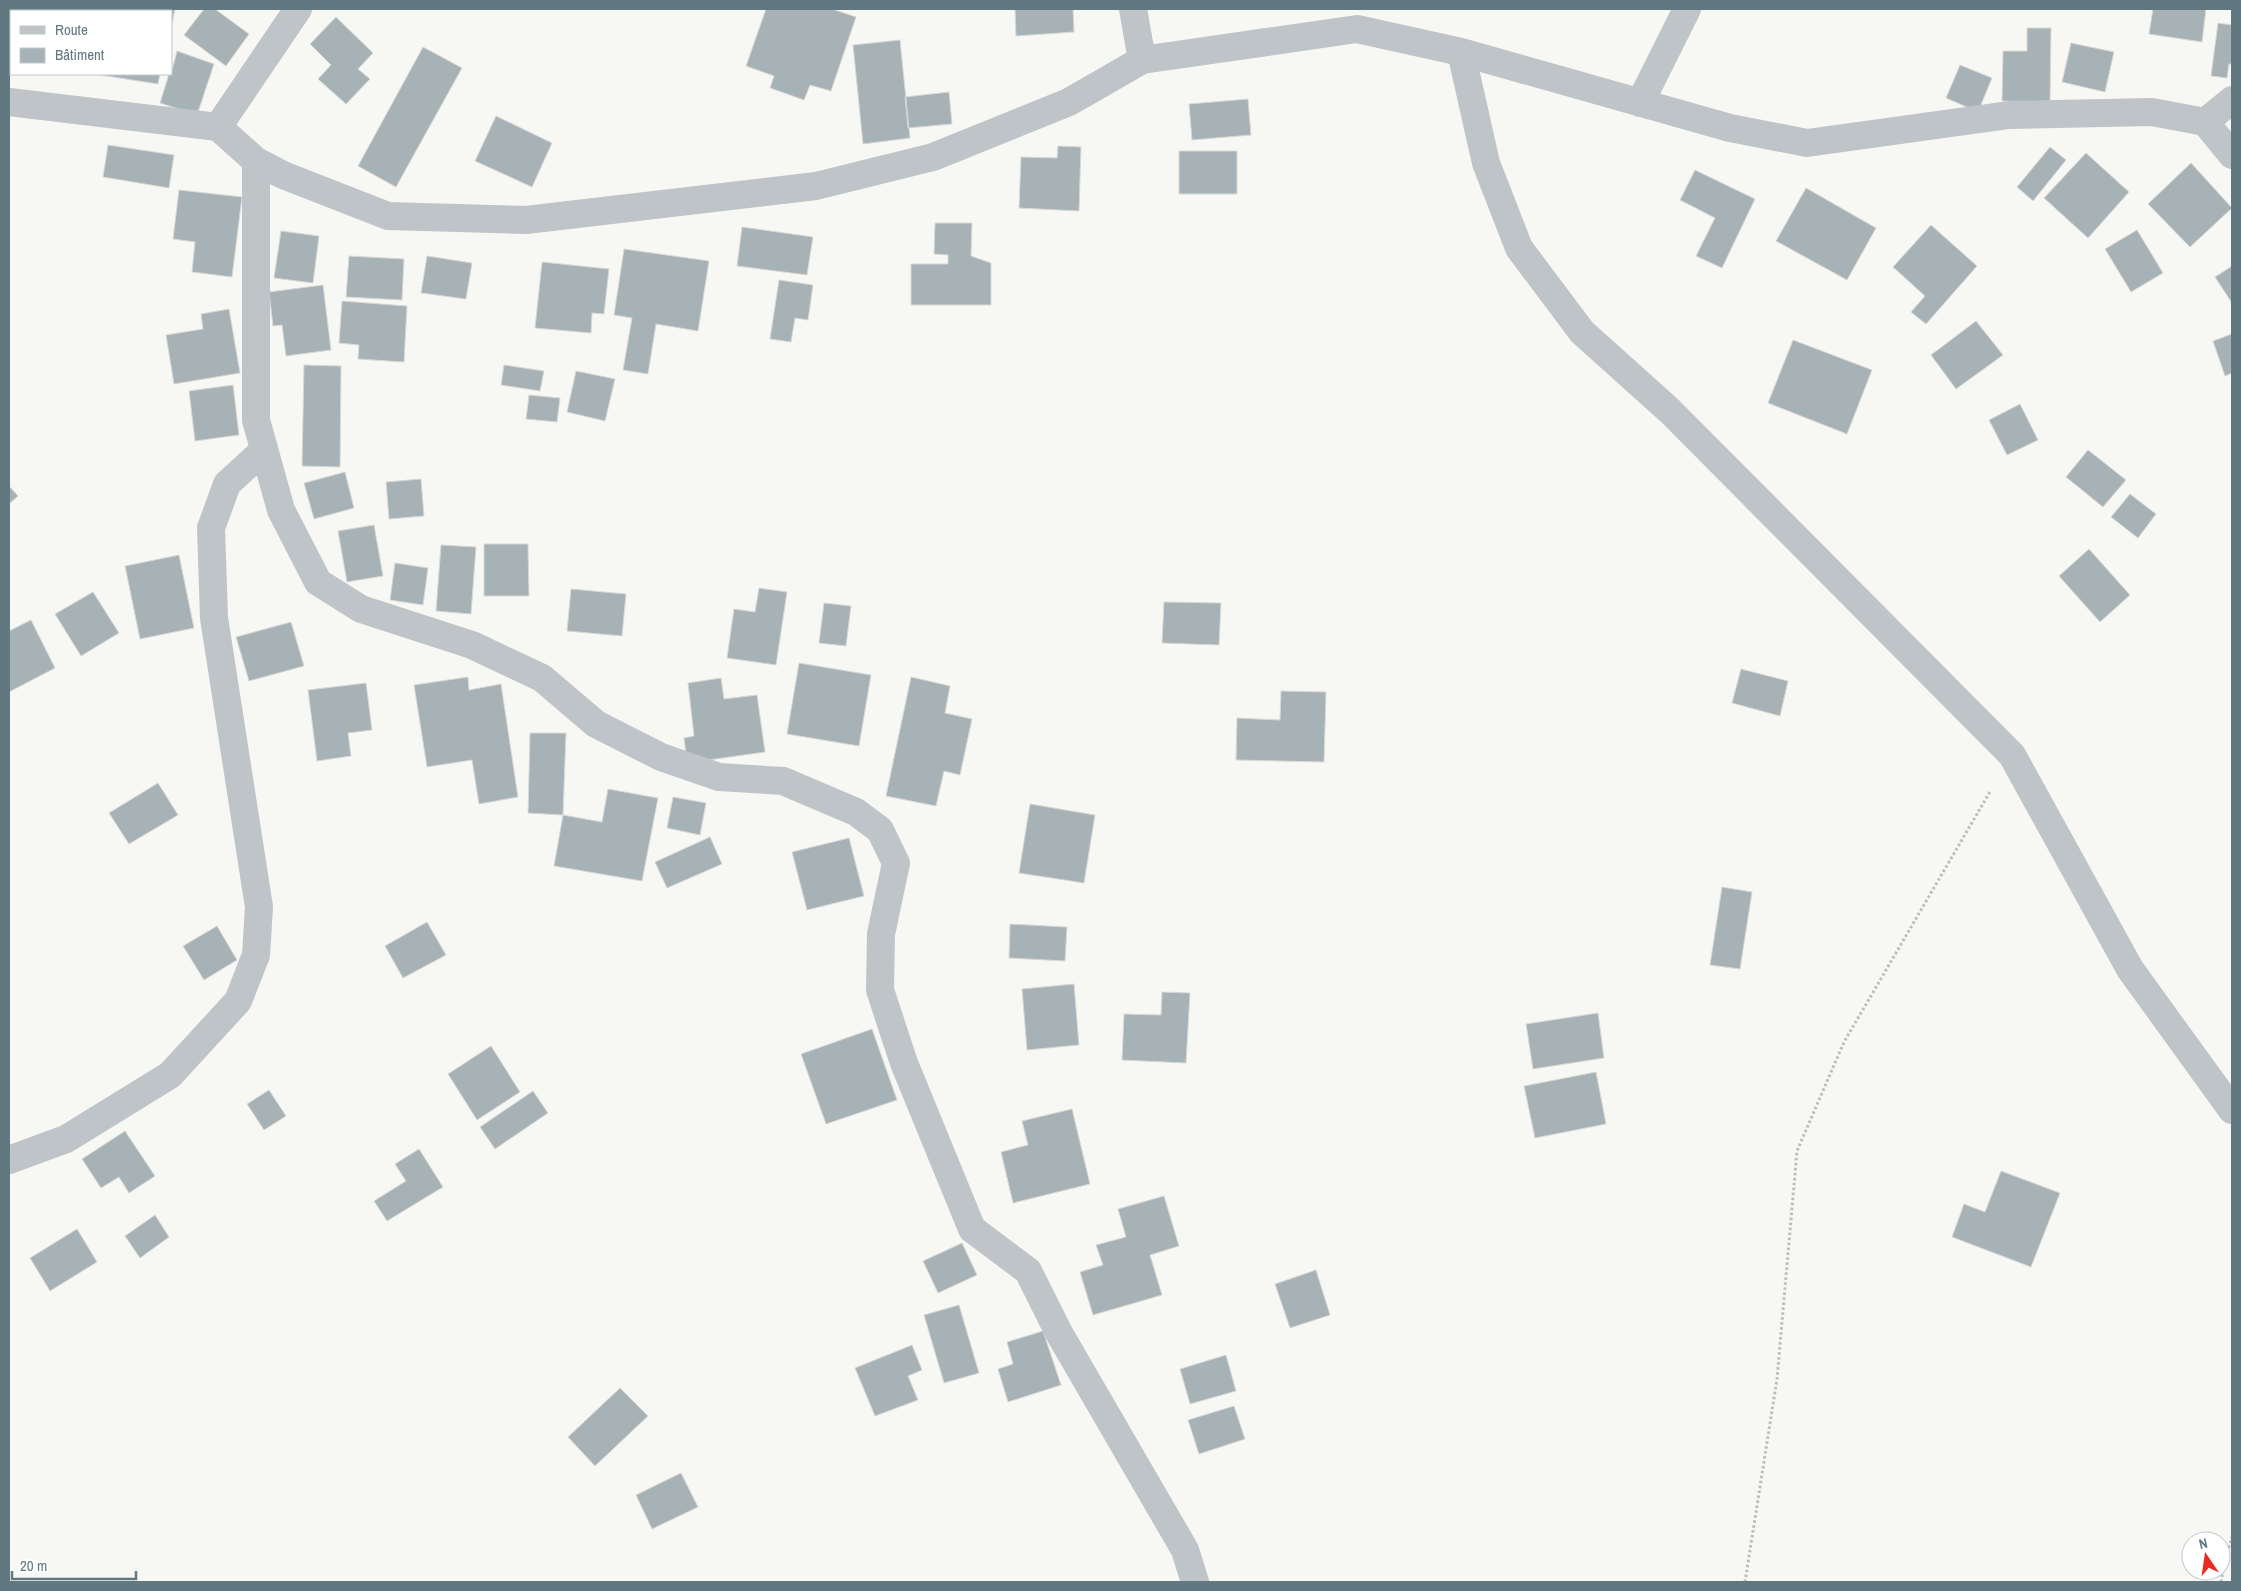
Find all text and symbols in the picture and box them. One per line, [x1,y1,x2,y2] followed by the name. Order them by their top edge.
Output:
[10,10,172,75] legend
[55,19,88,40] text: Route
[55,44,105,65] text: Bâtiment
[2181,1531,2231,1581] north arrow
[2197,1534,2209,1553] text: N
[12,1548,136,1580] scale bar
[20,1555,47,1576] text: 20 m

